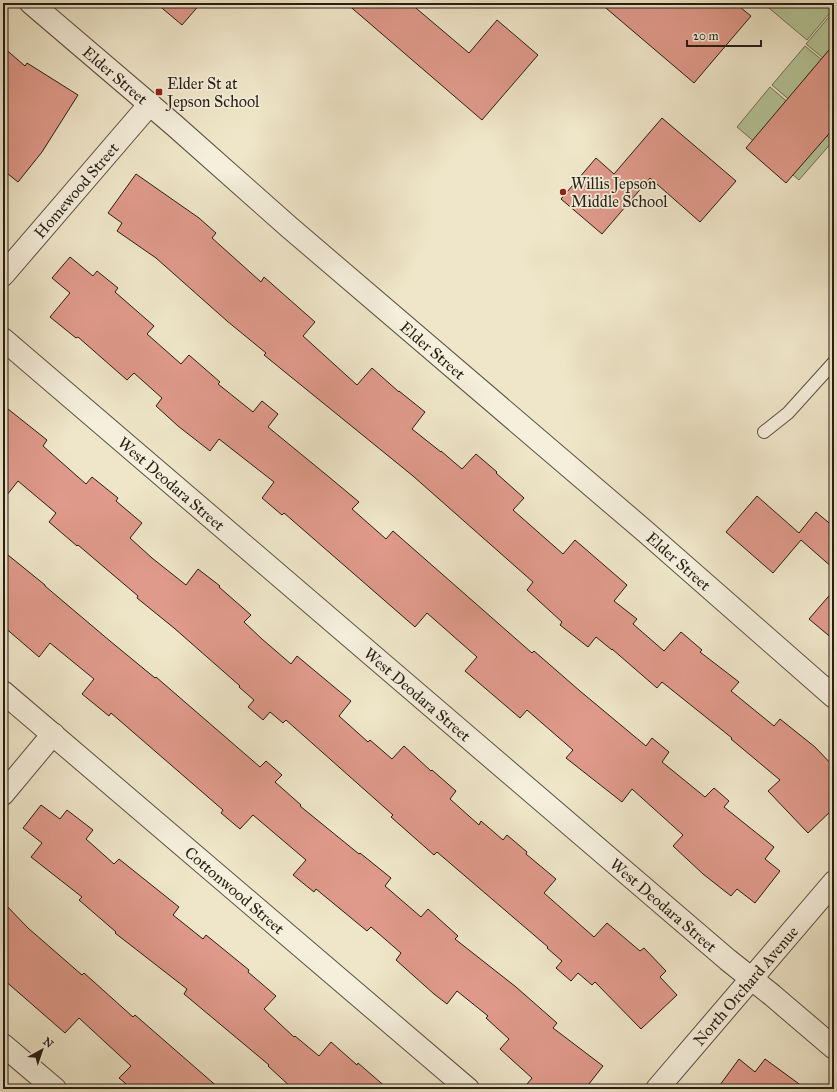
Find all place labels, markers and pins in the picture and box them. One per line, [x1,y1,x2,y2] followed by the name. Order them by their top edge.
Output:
[165,74,260,112] place label: Elder St at Jepson School
[154,87,164,97] marker: Elder St at Jepson School
[571,174,668,211] place label: Willis Jepson Middle School
[558,187,568,197] marker: Willis Jepson Middle School

